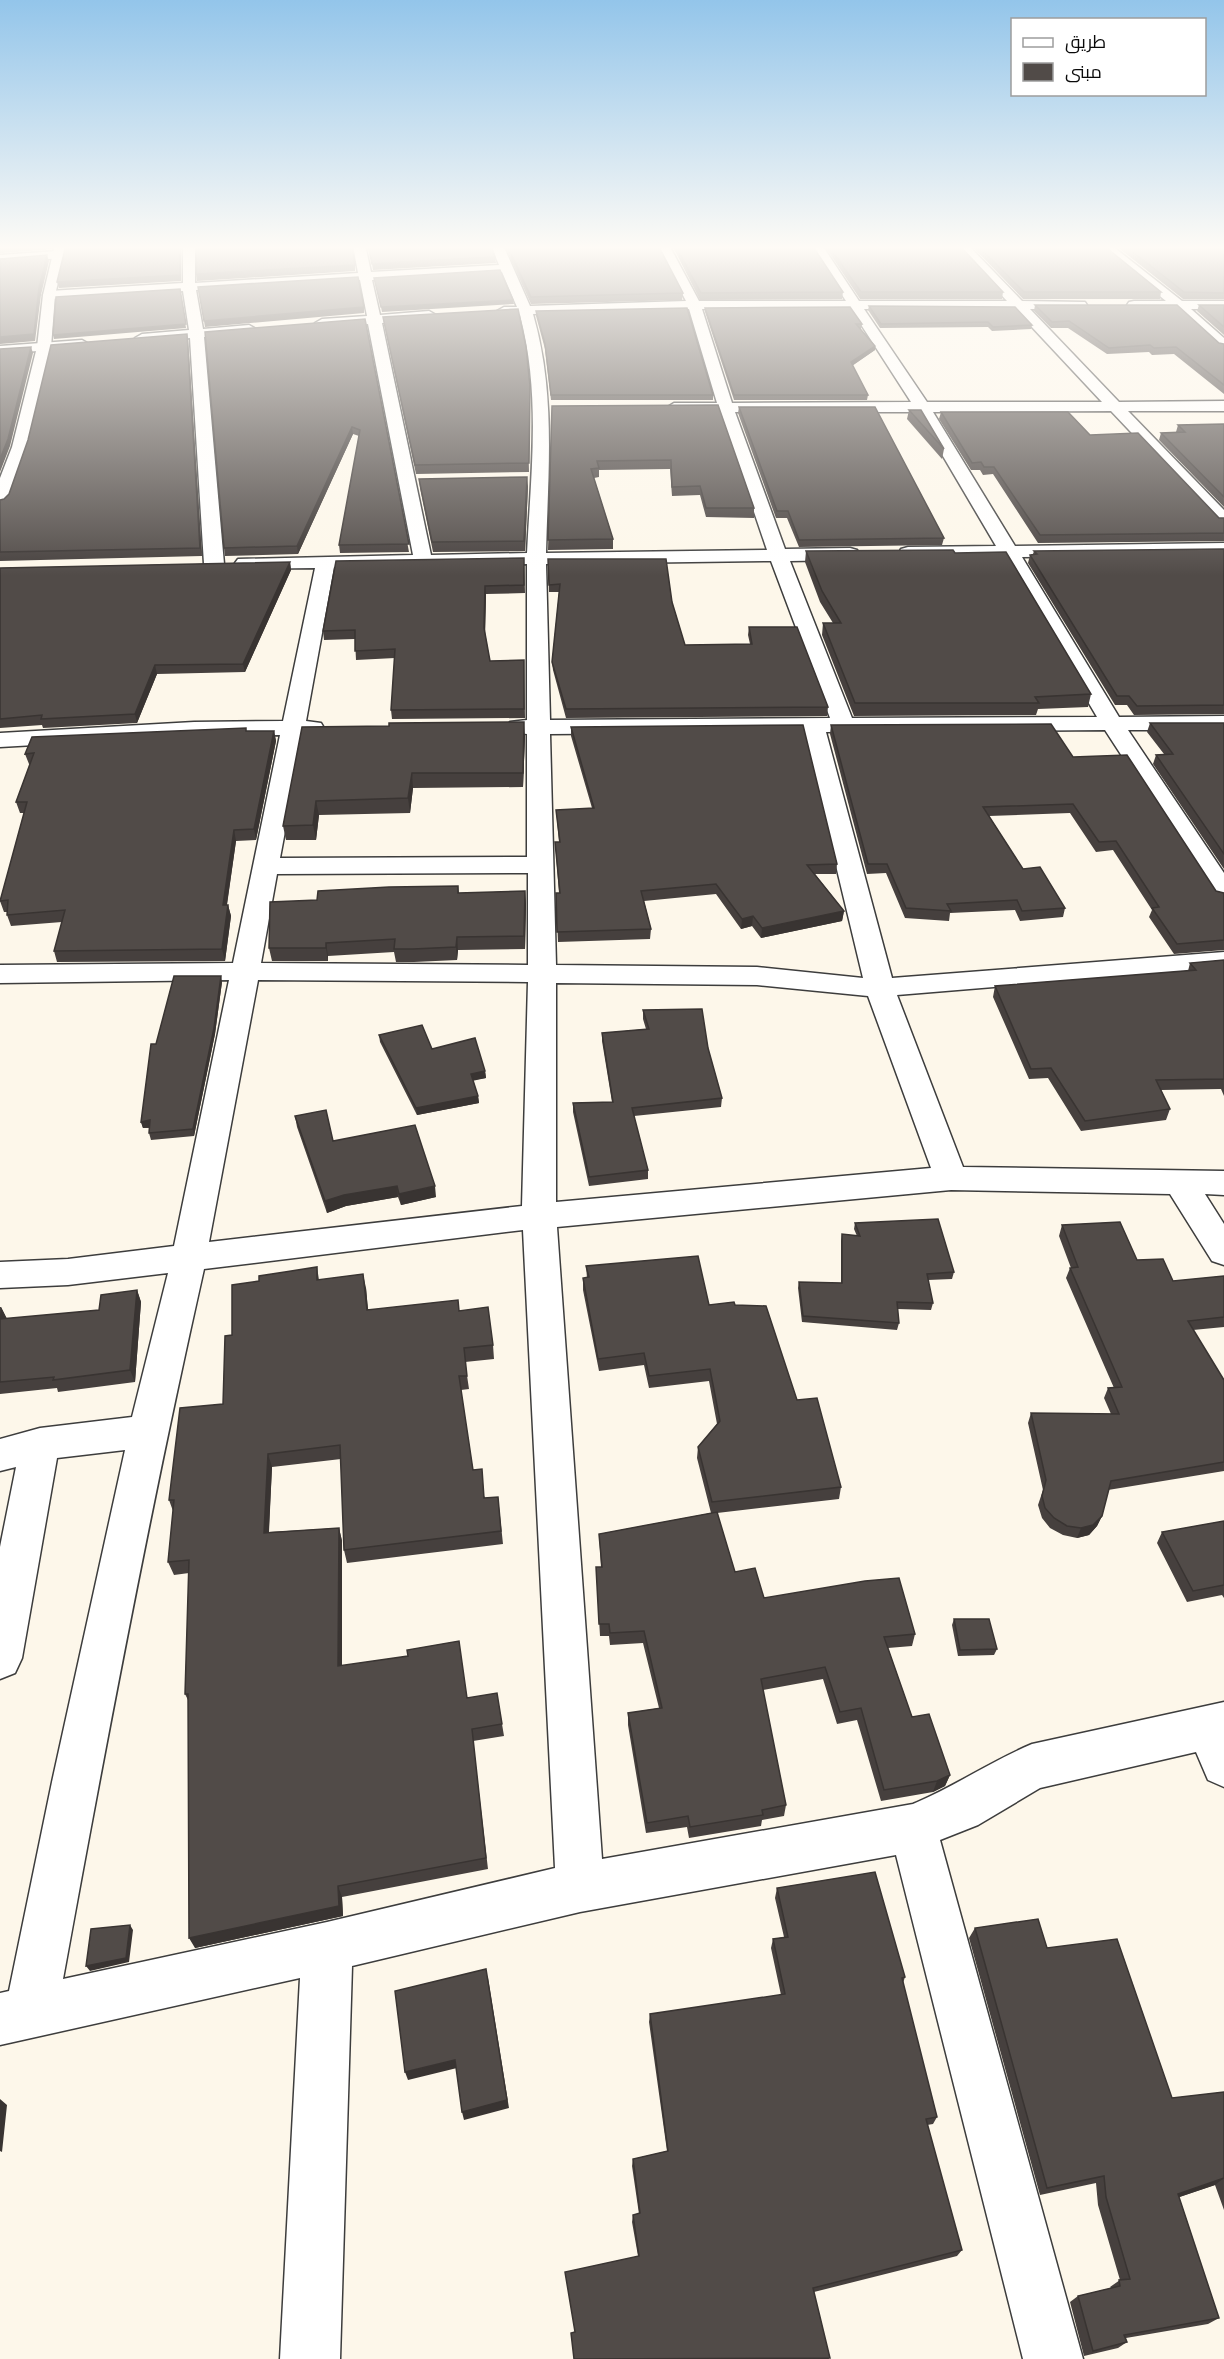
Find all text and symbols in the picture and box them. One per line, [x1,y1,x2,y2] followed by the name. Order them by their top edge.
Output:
[1011,18,1206,96] legend
[1065,29,1106,54] text: طريق
[1065,59,1102,83] text: مبنى

